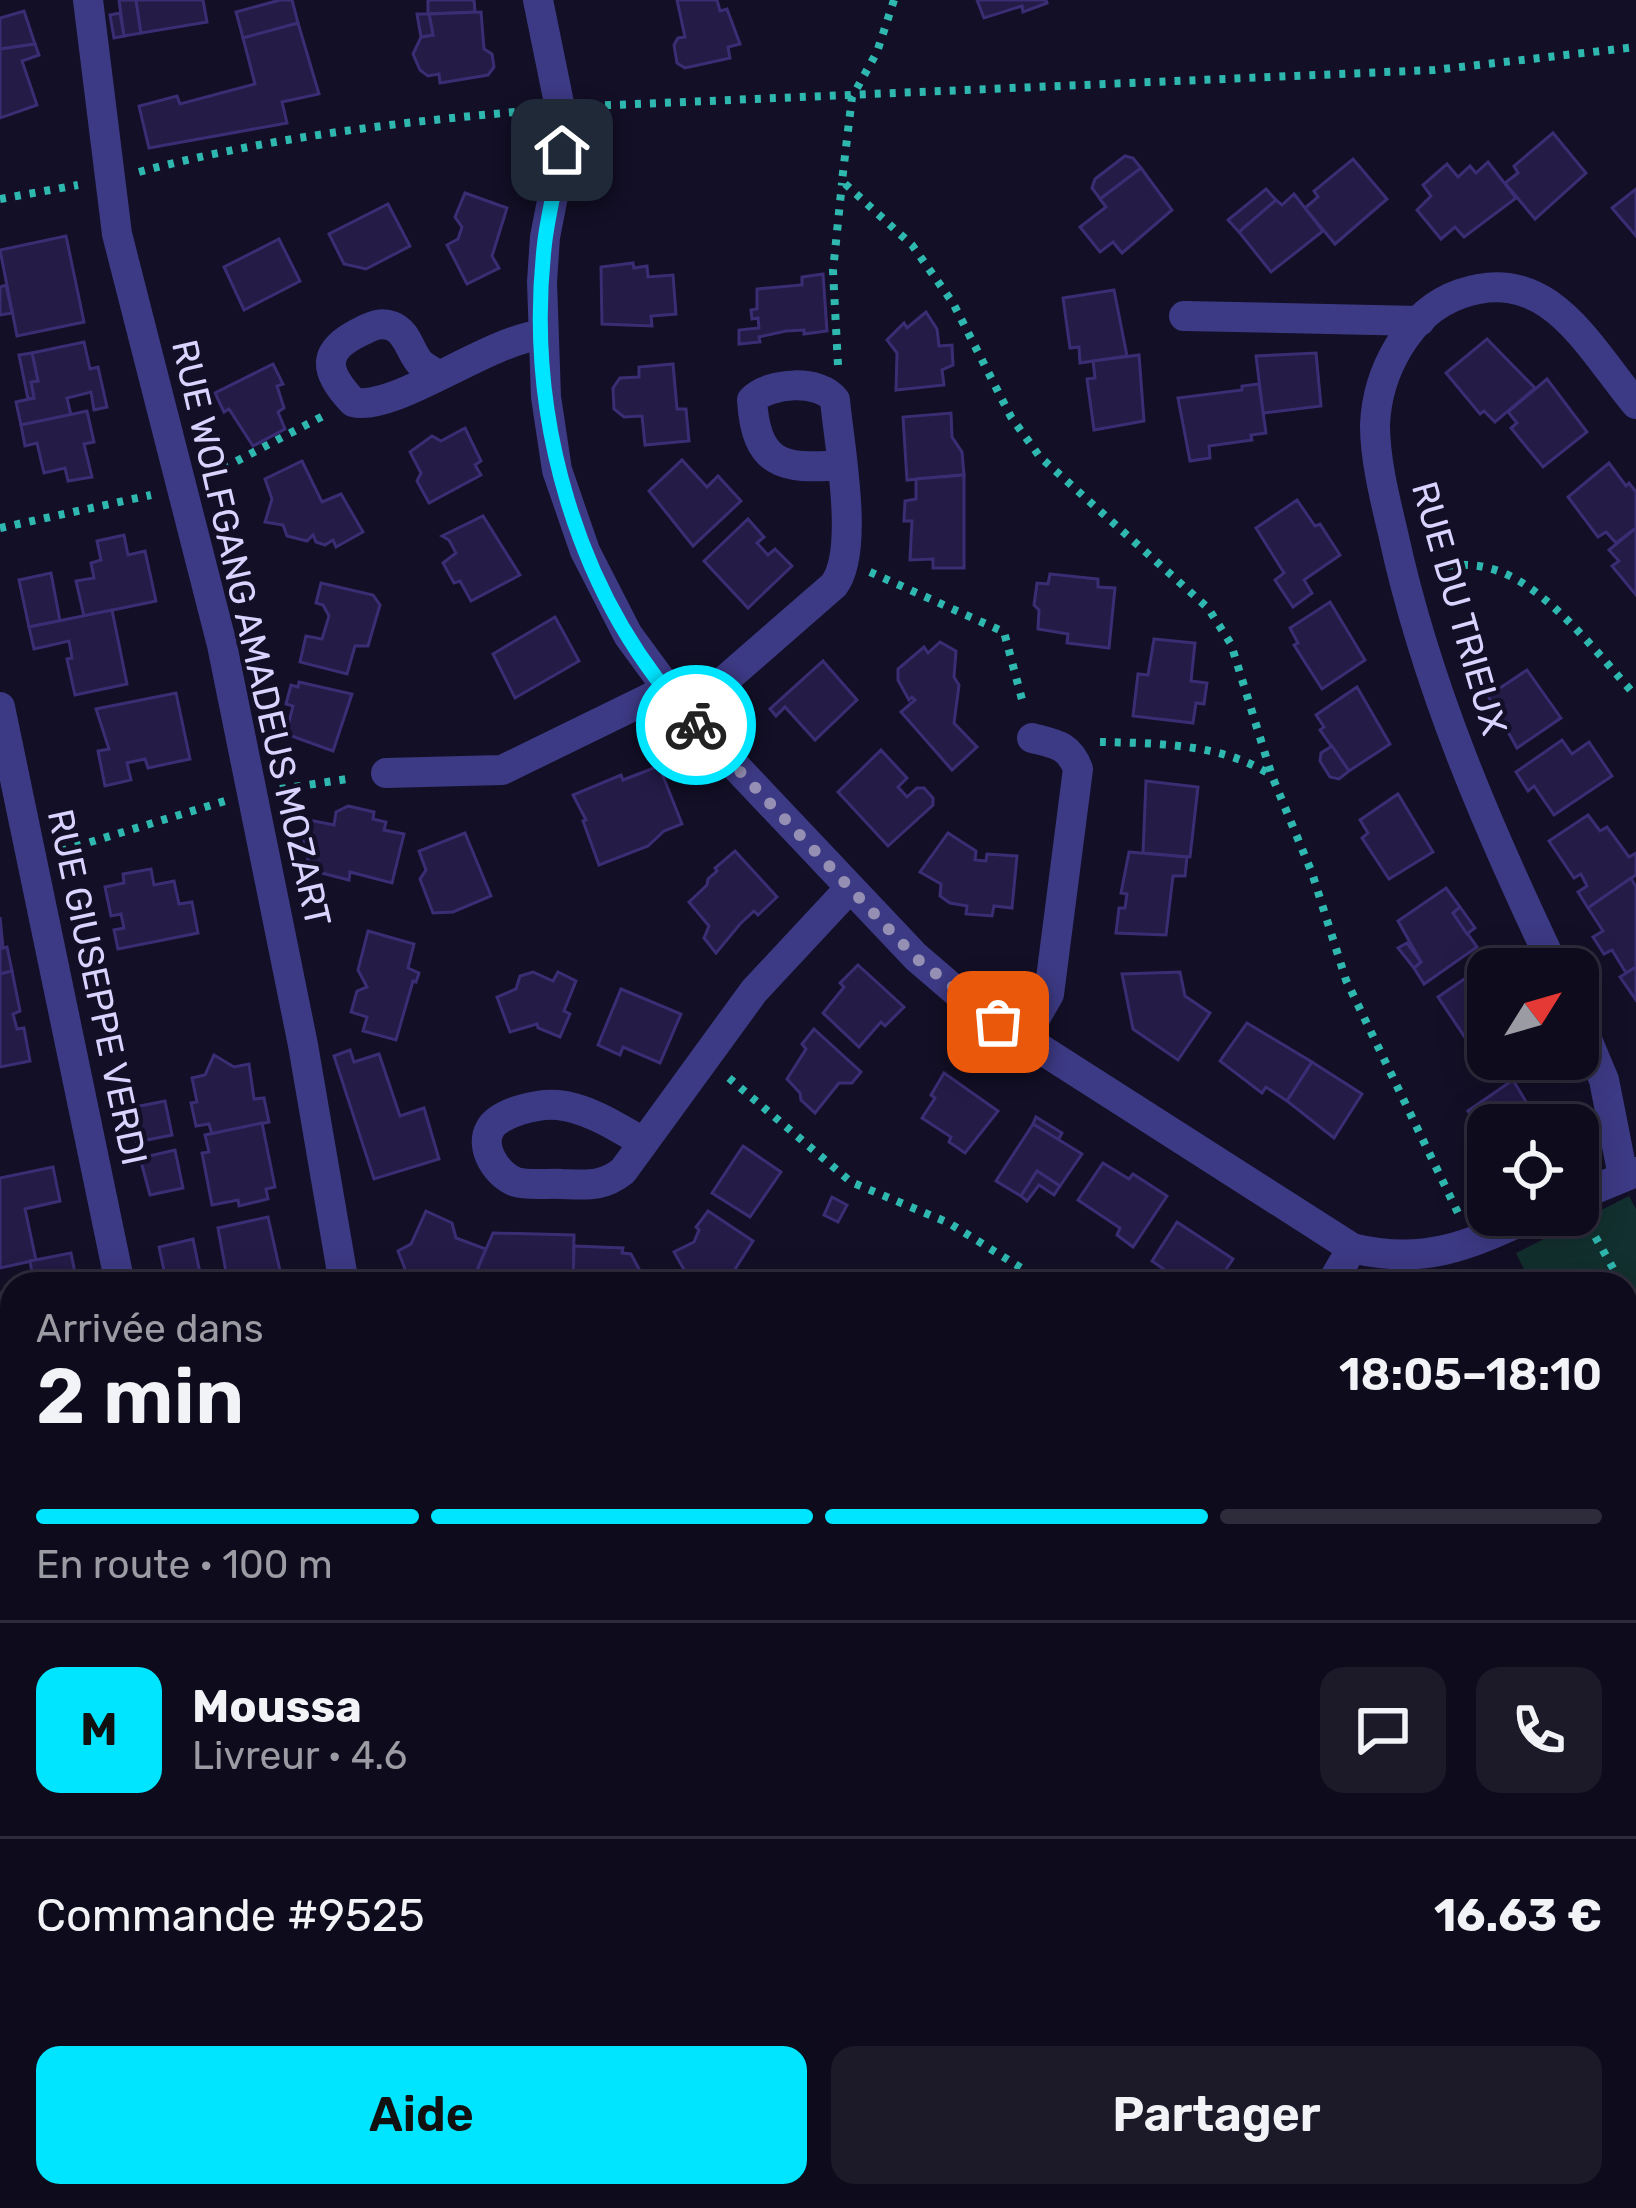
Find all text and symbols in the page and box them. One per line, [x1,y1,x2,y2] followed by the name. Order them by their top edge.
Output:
[511,99,613,201] pin
[529,117,595,183] icon: home
[163,336,340,931] street label: RUE WOLFGANG AMADEUS MOZART
[1403,477,1516,740] street label: RUE DU TRIEUX
[636,665,756,785] courier
[663,692,729,758] icon: bike
[39,805,156,1169] street label: RUE GIUSEPPE VERDI
[1467,948,1599,1080] north arrow
[1467,948,1599,1236] map controls
[947,971,1049,1073] pin
[965,989,1031,1055] icon: bag
[1467,1104,1599,1236] button: locate
[36,1306,264,1352] text: Arrivée dans
[1339,1348,1602,1401] text: 18:05–18:10
[36,1350,244,1443] text: 2 min
[36,1542,333,1588] text: En route · 100 m
[1320,1667,1446,1793] button: chat
[1476,1667,1602,1793] button: phone
[192,1680,362,1733] text: Moussa
[80,1703,118,1756] text: M
[192,1733,407,1779] text: Livreur · 4.6
[36,1889,425,1942] text: Commande #9525
[1434,1889,1602,1942] text: 16.63 €
[36,2046,807,2184] button: Aide
[831,2046,1602,2184] button: Partager

